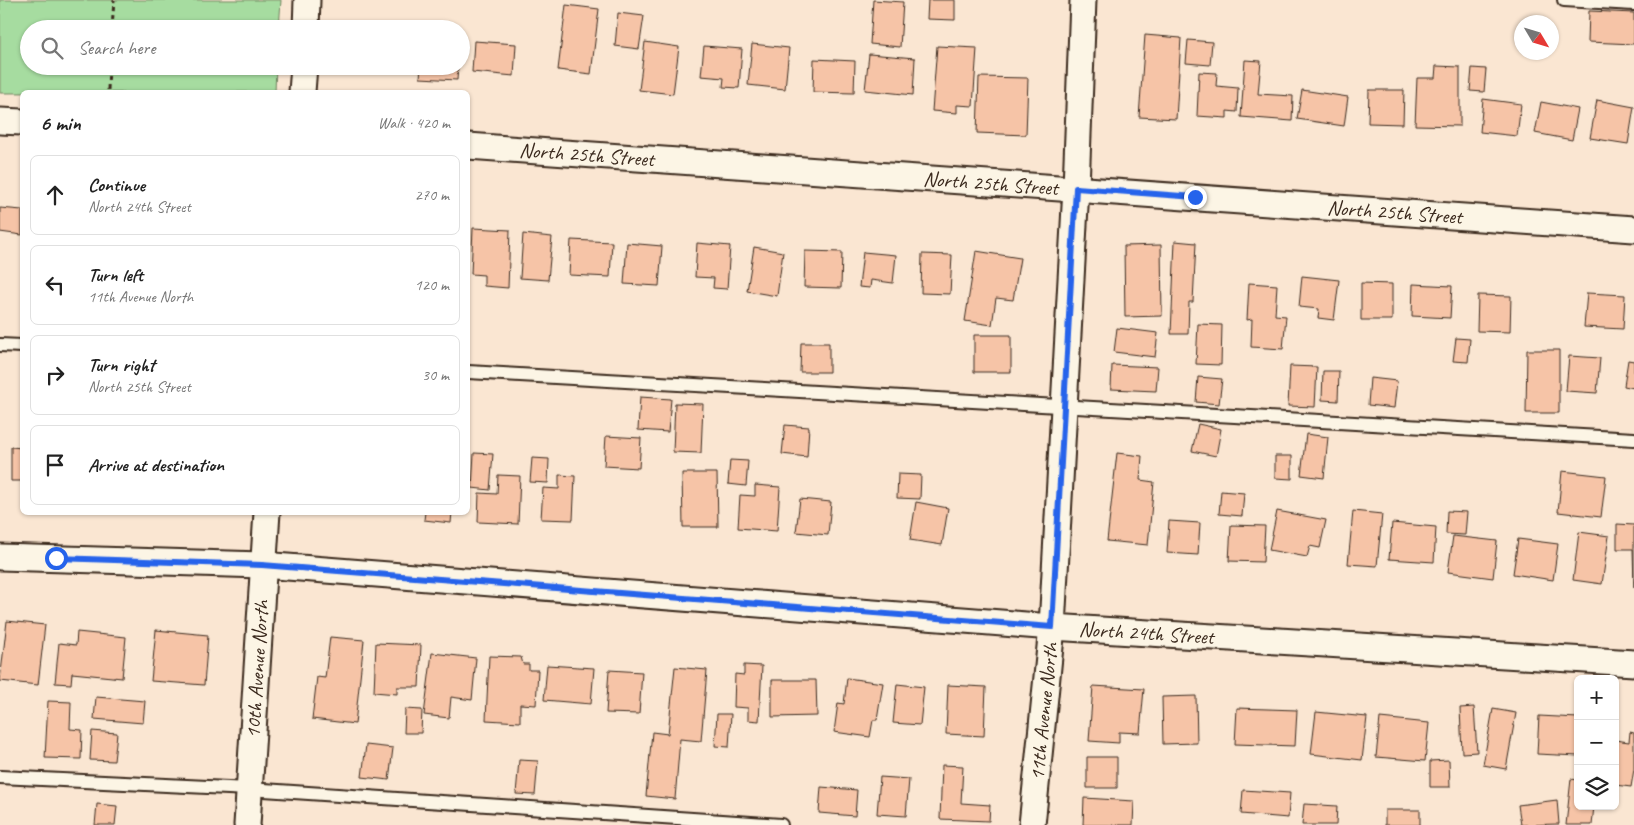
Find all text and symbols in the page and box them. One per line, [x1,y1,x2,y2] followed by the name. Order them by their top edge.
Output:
[1514,15,1559,60] north arrow
[20,20,470,75] search box
[38,34,66,62] icon: search
[78,36,155,60] text: Search here
[40,110,81,136] text: 6 min
[378,113,450,133] text: Walk · 420 m
[518,137,657,172] street label: North 25th Street
[922,165,1061,201] street label: North 25th Street
[88,173,145,197] text: Continue
[41,181,69,209] icon: ahead
[415,185,449,205] text: 270 m
[1184,186,1207,209] route end
[1326,194,1465,230] street label: North 25th Street
[88,197,191,217] text: North 24th Street
[88,263,143,287] text: Turn left
[41,271,69,299] icon: left
[415,275,449,295] text: 120 m
[88,287,193,307] text: 11th Avenue North
[88,353,155,377] text: Turn right
[41,361,69,389] icon: right
[422,365,449,385] text: 30 m
[88,377,191,397] text: North 25th Street
[41,451,69,479] icon: arrive
[88,453,224,477] text: Arrive at destination
[45,547,68,570] route start
[240,598,274,739] street label: 10th Avenue North
[1078,616,1216,650] street label: North 24th Street
[1024,640,1063,782] street label: 11th Avenue North
[1574,675,1619,810] map controls
[1574,675,1619,720] button: +
[1574,720,1619,765] button: −
[1574,765,1619,810] button: layers

